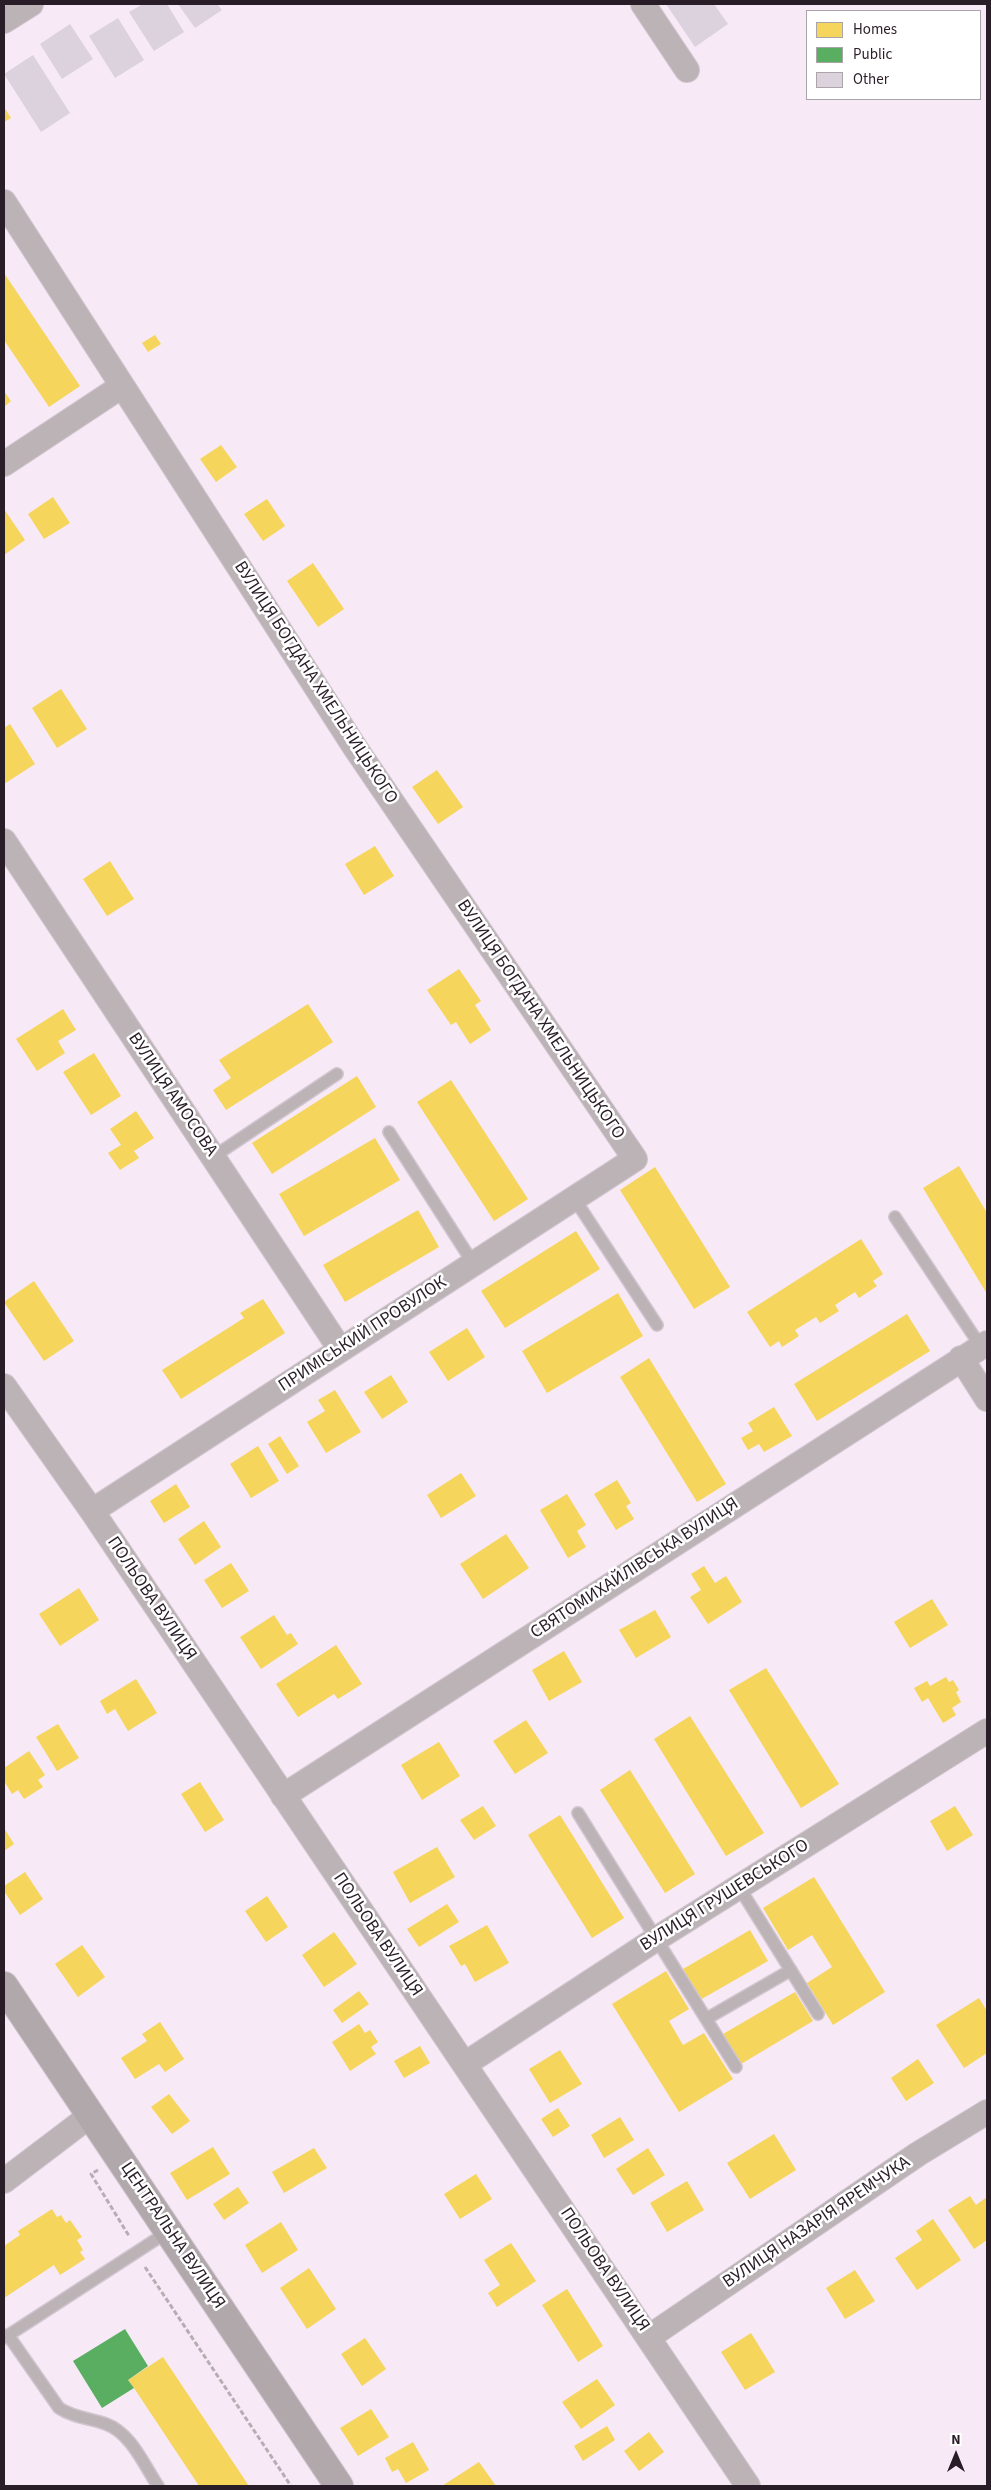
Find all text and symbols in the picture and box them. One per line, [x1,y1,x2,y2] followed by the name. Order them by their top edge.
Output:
[806,10,981,100] legend
[853,19,897,40] text: Homes
[853,44,892,65] text: Public
[853,69,889,90] text: Other
[228,558,402,808] street label: ВУЛИЦЯ БОГДАНА ХМЕЛЬНИЦЬКОГО
[451,896,629,1144] street label: ВУЛИЦЯ БОГДАНА ХМЕЛЬНИЦЬКОГО
[123,1029,221,1161] street label: ВУЛИЦЯ АМОСОВА
[275,1273,451,1397] street label: ПРИМІСЬКИЙ ПРОВУЛОК
[527,1494,743,1644] street label: СВЯТОМИХАЙЛІВСЬКА ВУЛИЦЯ
[102,1533,200,1665] street label: ПОЛЬОВА ВУЛИЦЯ
[637,1835,813,1957] street label: ВУЛИЦЯ ГРУШЕВСЬКОГО
[328,1869,426,2001] street label: ПОЛЬОВА ВУЛИЦЯ
[719,2152,915,2294] street label: ВУЛИЦЯ НАЗАРІЯ ЯРЕМЧУКА
[115,2159,229,2313] street label: ЦЕНТРАЛЬНА ВУЛИЦЯ
[555,2204,653,2336] street label: ПОЛЬОВА ВУЛИЦЯ
[931,2430,981,2480] north arrow
[951,2430,961,2450] text: N

